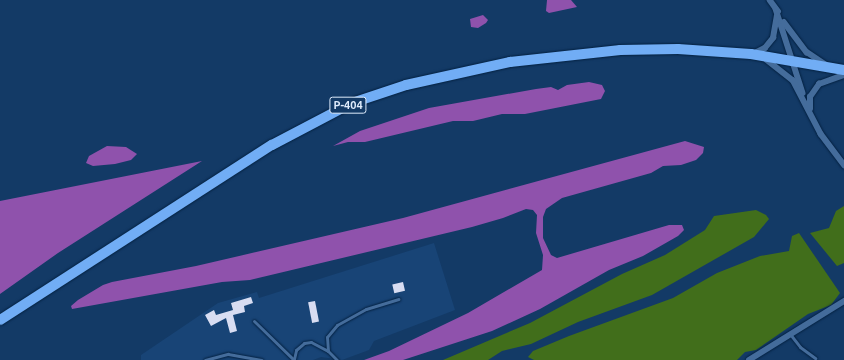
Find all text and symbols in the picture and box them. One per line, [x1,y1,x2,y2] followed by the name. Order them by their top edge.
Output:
[329,96,367,114] road number: Р-404

